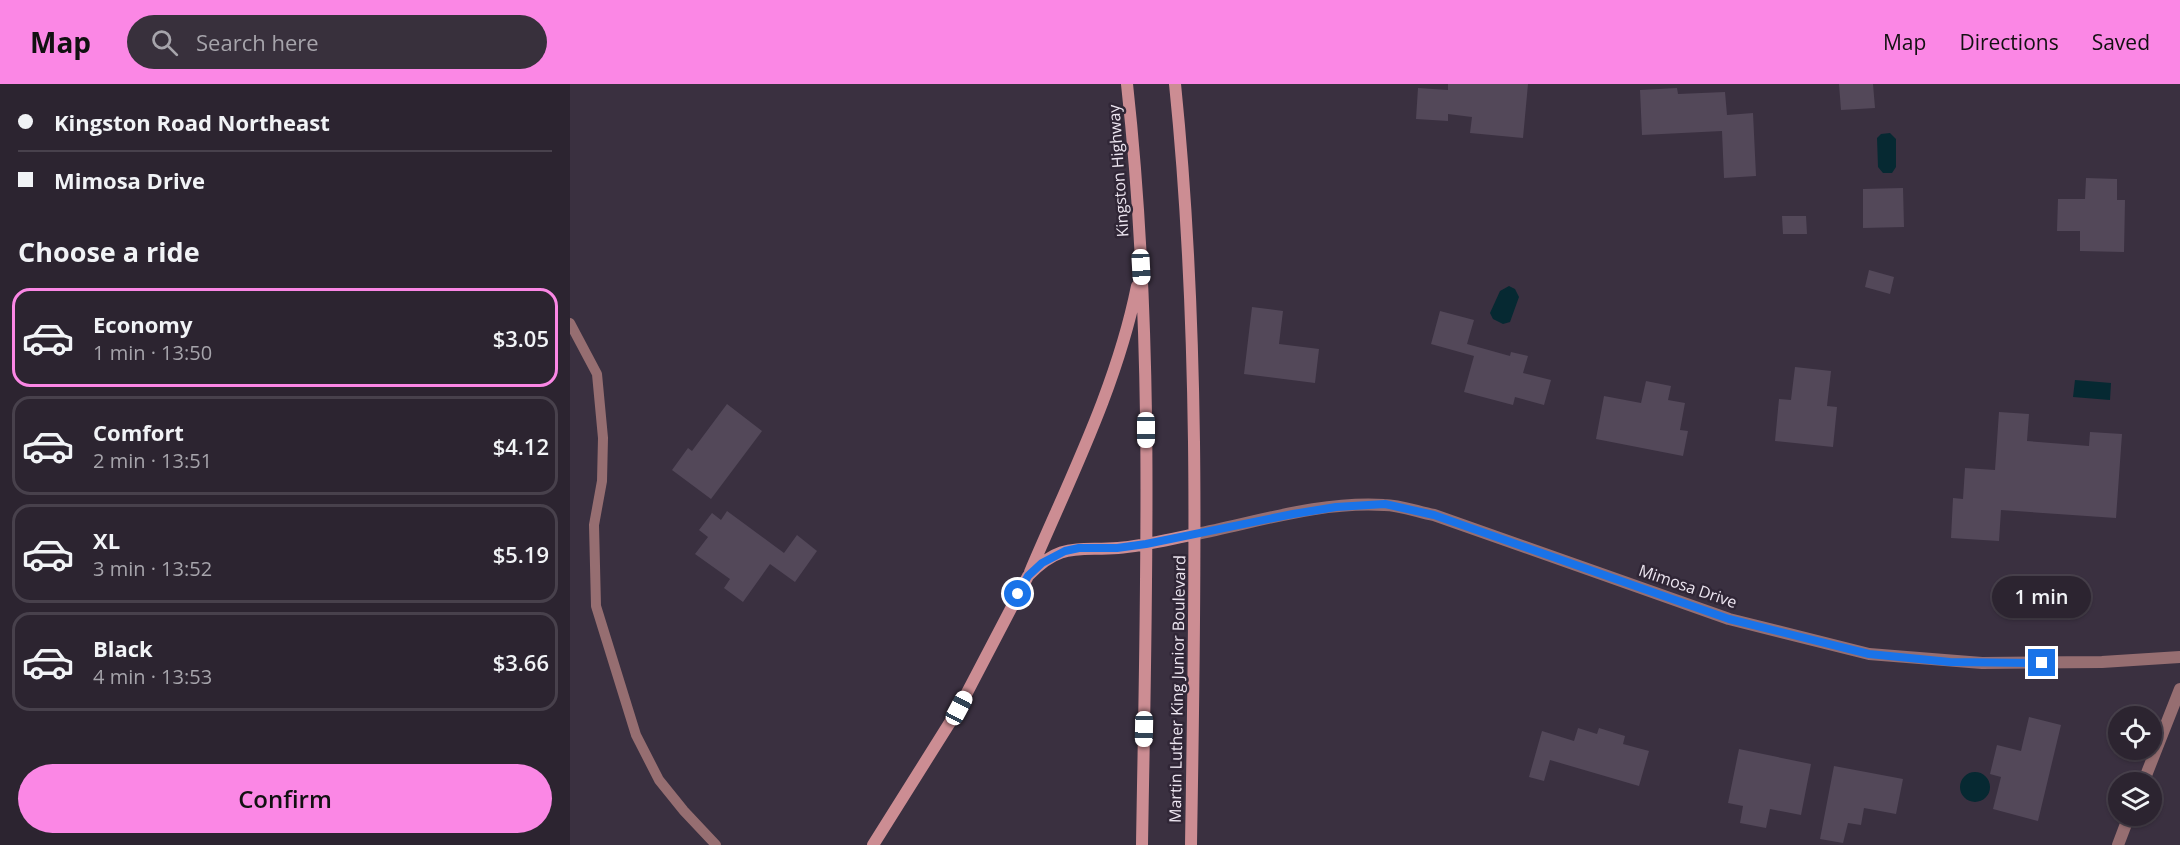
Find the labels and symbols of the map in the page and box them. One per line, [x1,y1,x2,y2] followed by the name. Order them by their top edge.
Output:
[1102,103,1134,238] street label: Kingston Highway
[1131,249,1151,285] car
[1137,412,1155,448] car
[1164,555,1190,823] street label: Martin Luther King Junior Boulevard
[1636,559,1740,613] street label: Mimosa Drive
[1992,576,2092,618] callout: 1 min
[1004,580,1031,607] route start
[2028,649,2055,676] route end
[943,688,975,728] car
[1135,711,1153,747] car

